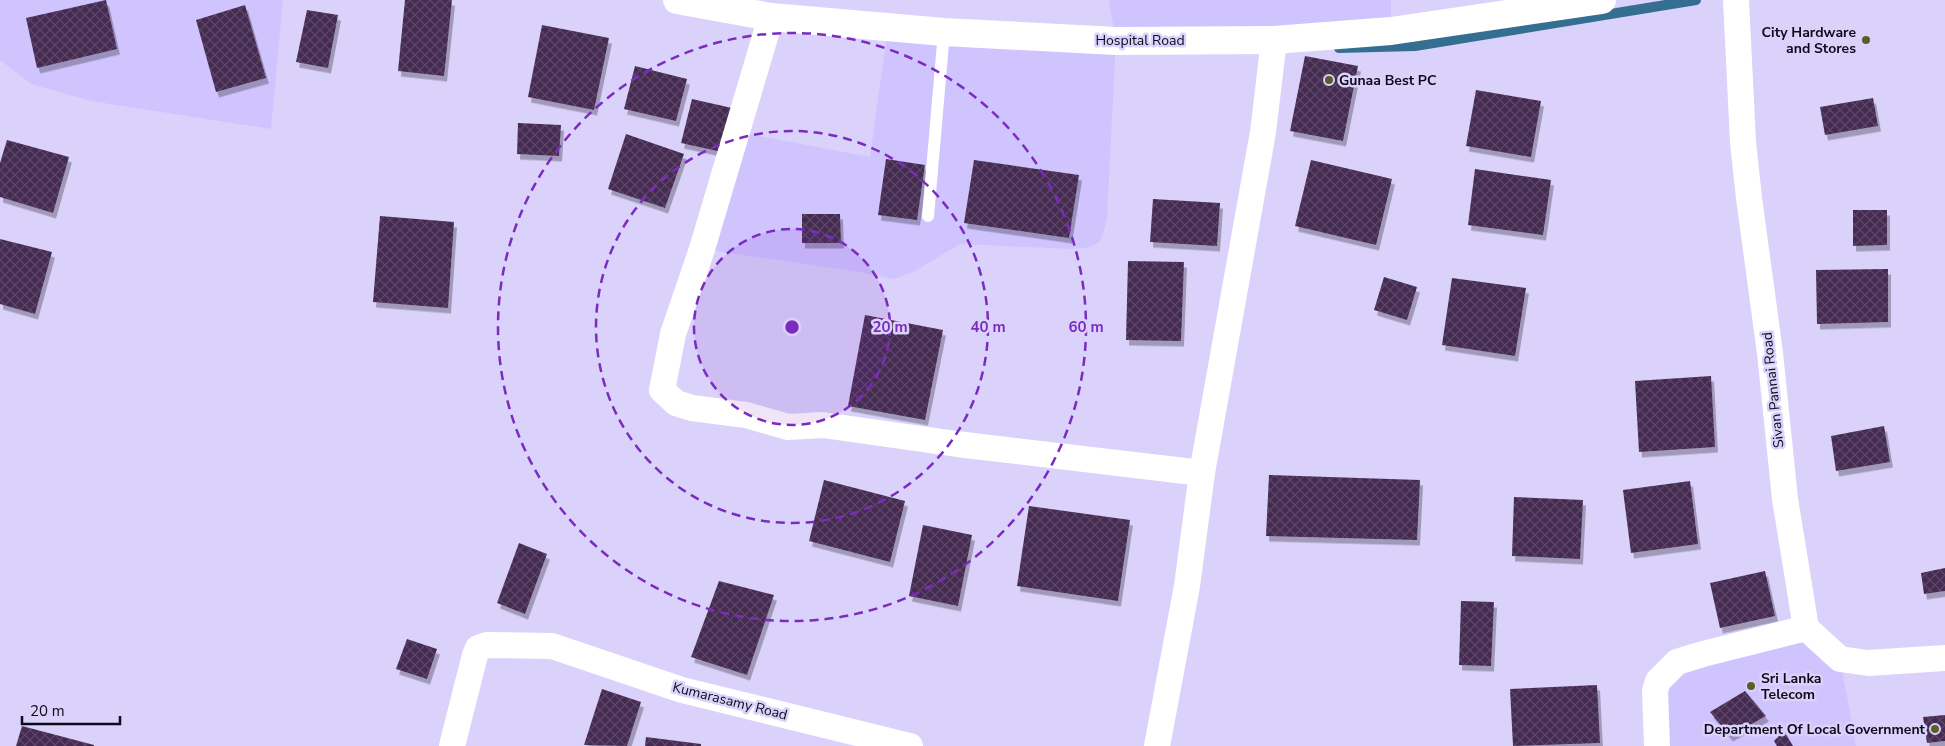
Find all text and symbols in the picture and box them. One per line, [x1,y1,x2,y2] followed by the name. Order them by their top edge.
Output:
[1762,23,1856,58] place label: City Hardware and Stores
[1095,31,1185,50] street label: Hospital Road
[1860,34,1872,46] marker: City Hardware and Stores
[1339,71,1437,90] place label: Gunaa Best PC
[1323,74,1335,86] marker: Gunaa Best PC
[872,317,908,337] text: 20 m
[970,317,1006,337] text: 40 m
[1068,317,1104,337] text: 60 m
[783,318,801,336] centre of rings
[1757,331,1789,449] street label: Sivan Pannai Road
[1761,669,1821,704] place label: Sri Lanka Telecom
[671,678,789,724] street label: Kumarasamy Road
[1745,680,1757,692] marker: Sri Lanka Telecom
[22,694,120,726] scale bar
[30,701,65,721] text: 20 m
[1704,720,1926,739] place label: Department Of Local Government
[1929,723,1941,735] marker: Department Of Local Government

